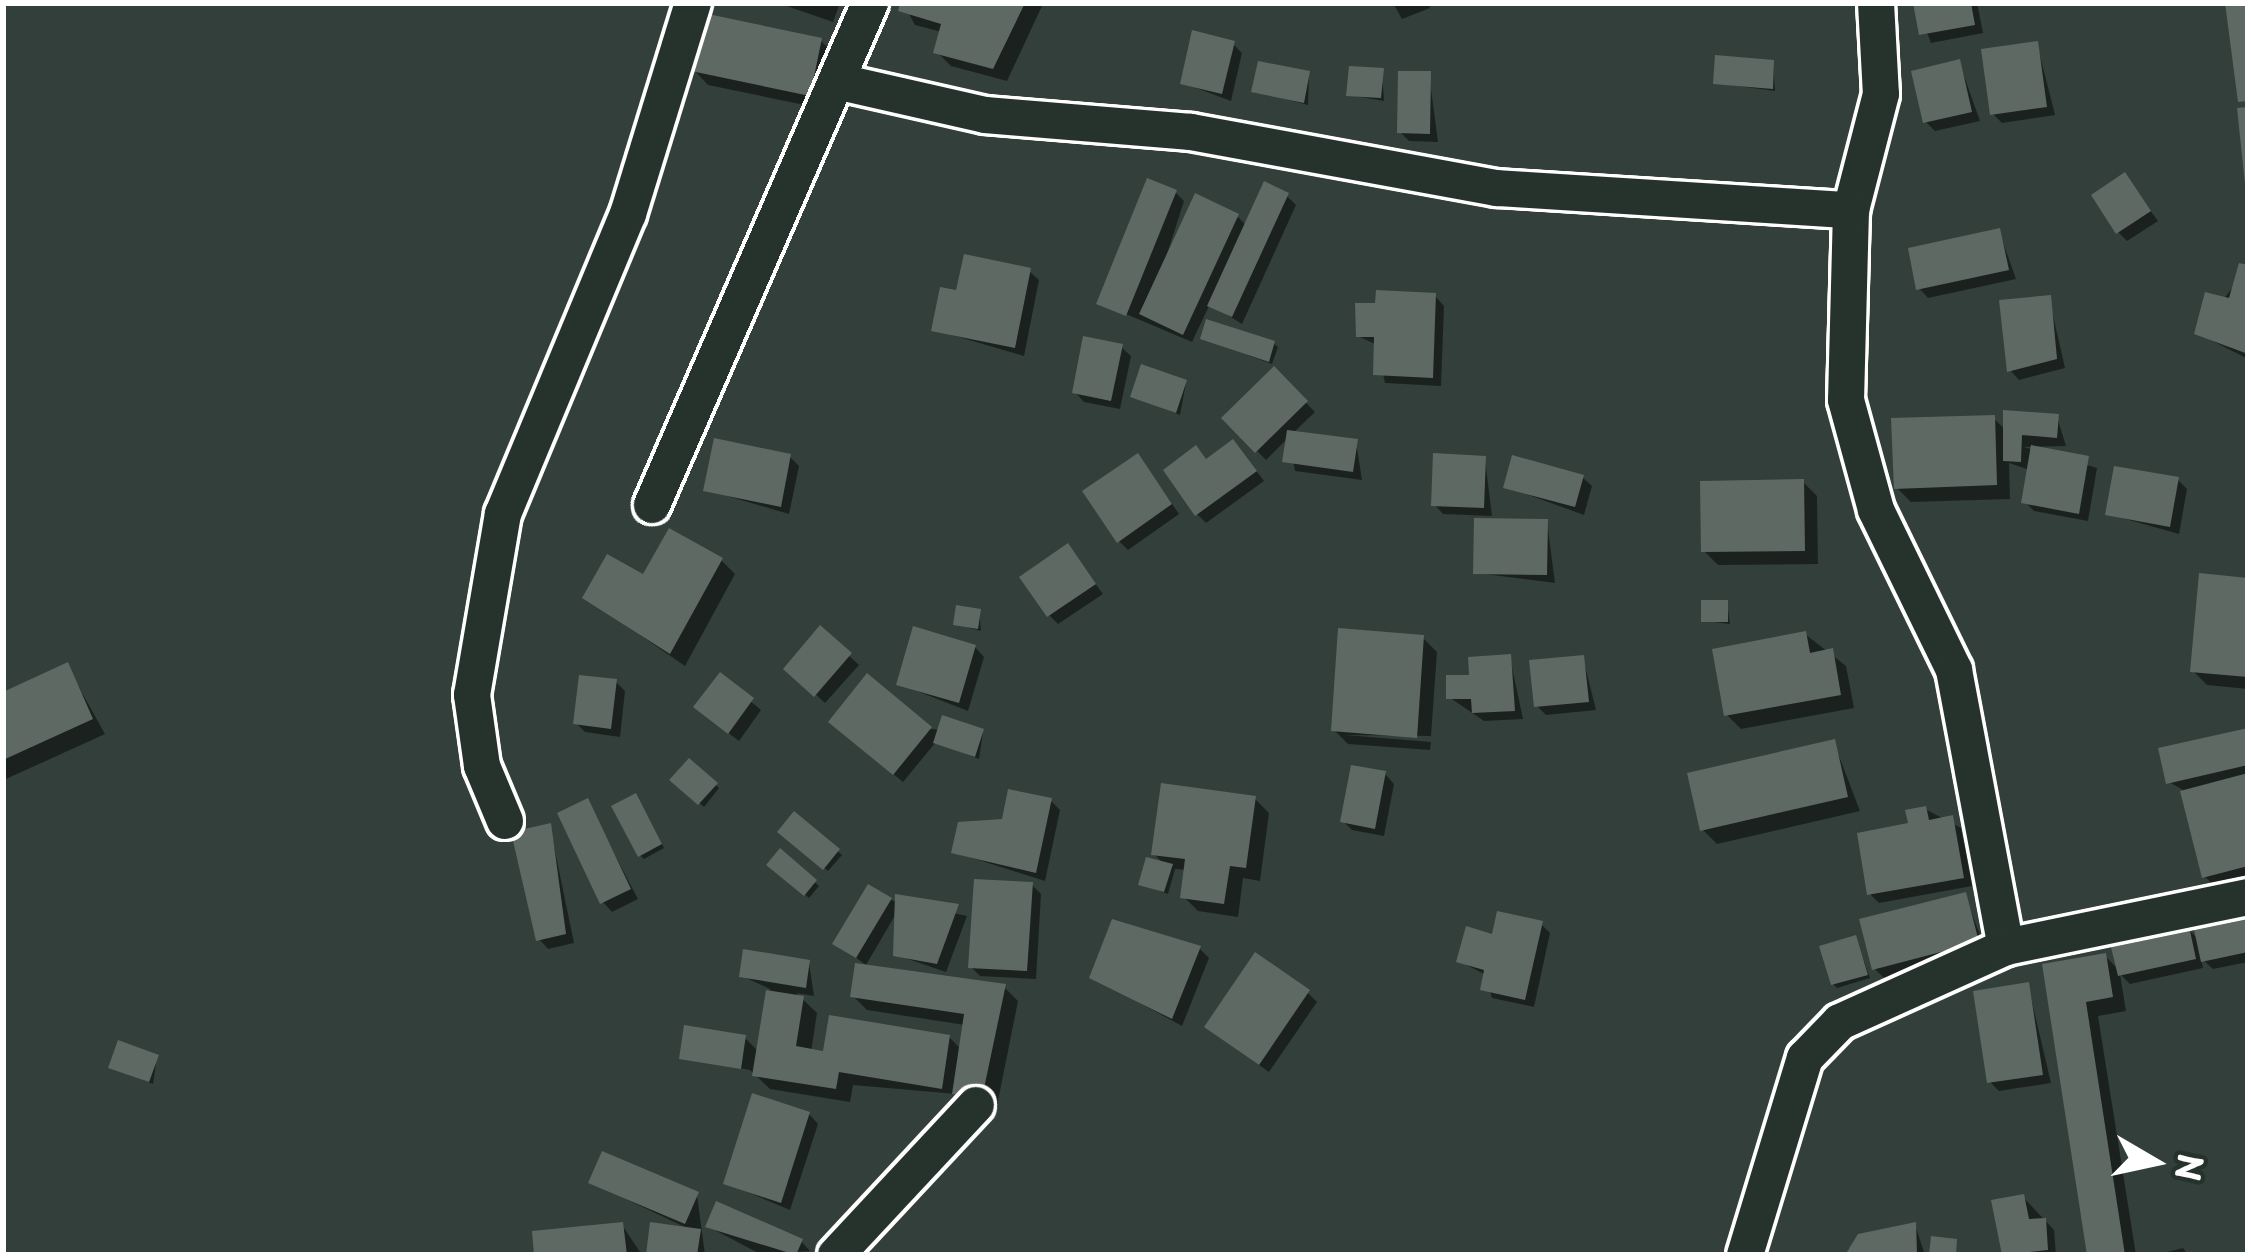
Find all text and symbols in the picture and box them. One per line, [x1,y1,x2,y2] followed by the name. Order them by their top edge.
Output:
[2095,1102,2215,1222] north arrow
[2164,1151,2217,1184] text: N

